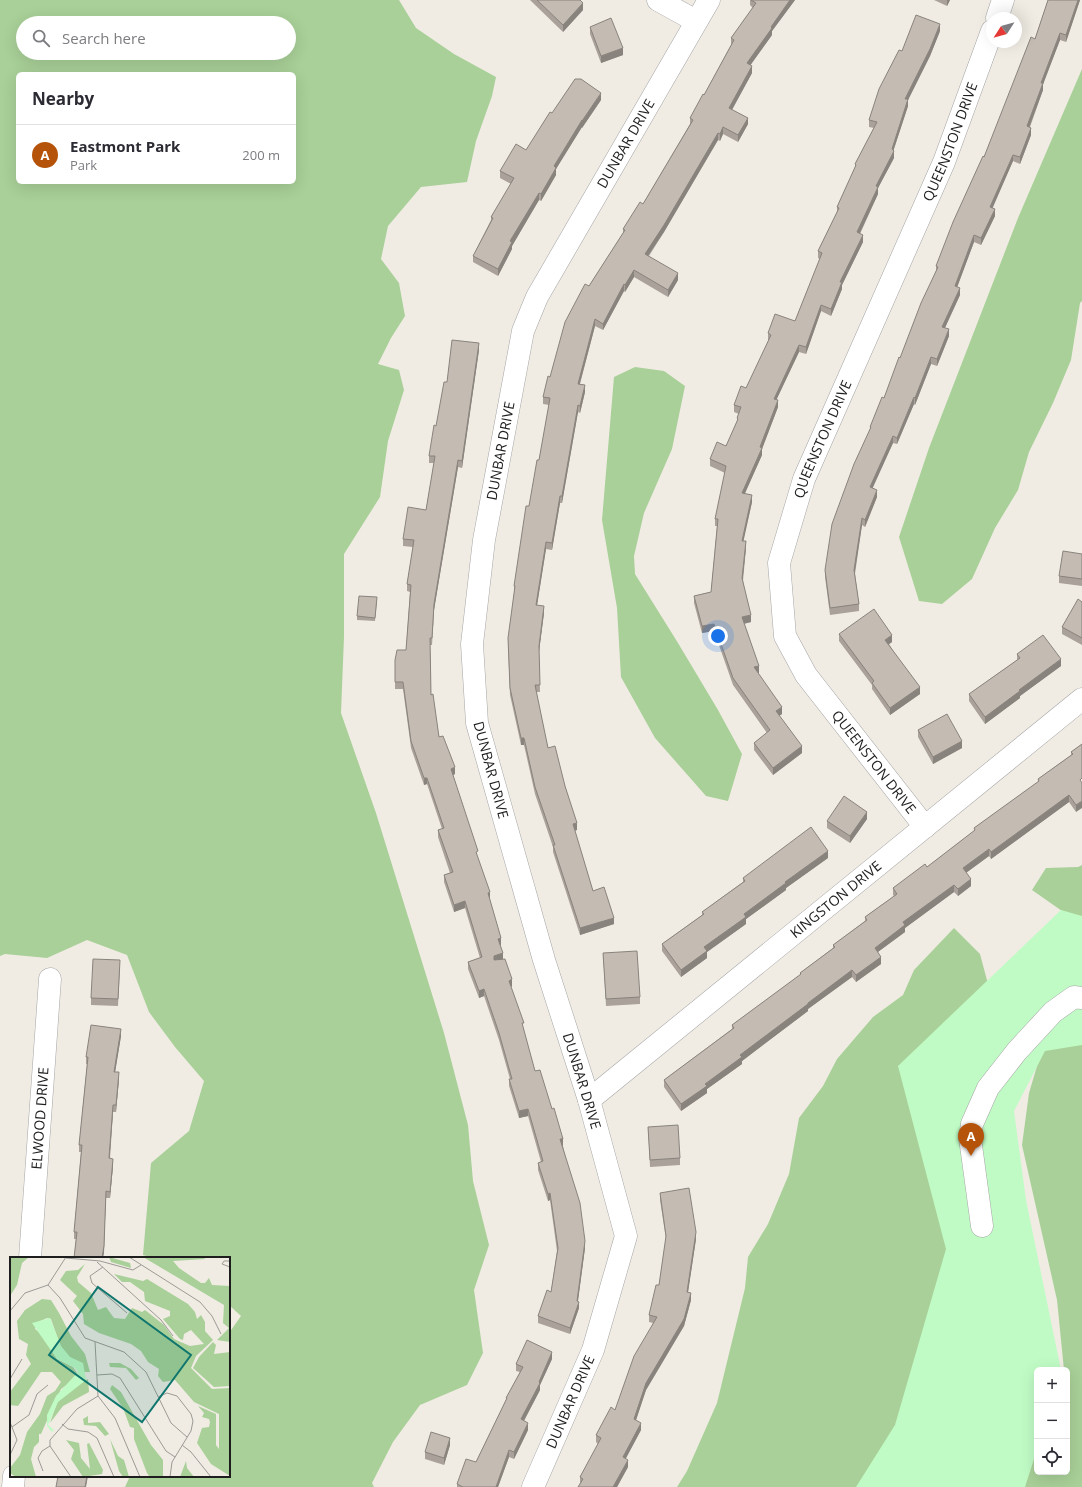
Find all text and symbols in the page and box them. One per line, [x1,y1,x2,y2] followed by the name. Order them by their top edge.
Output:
[986,12,1022,48] north arrow
[16,16,296,60] search box
[30,27,52,49] icon: search
[62,28,146,48] text: Search here
[918,79,982,204] street label: QUEENSTON DRIVE
[32,87,94,110] text: Nearby
[592,95,659,191] street label: DUNBAR DRIVE
[70,136,180,156] text: Eastmont Park
[41,146,49,164] text: A
[242,146,280,164] text: 200 m
[70,156,97,174] text: Park
[789,377,855,500] street label: QUEENSTON DRIVE
[482,400,519,502] street label: DUNBAR DRIVE
[708,626,728,646] your location
[828,706,921,817] street label: QUEENSTON DRIVE
[469,719,514,821] street label: DUNBAR DRIVE
[786,856,885,942] street label: KINGSTON DRIVE
[559,1030,606,1131] street label: DUNBAR DRIVE
[26,1067,53,1170] street label: ELWOOD DRIVE
[958,1123,984,1156] pin: A
[10,1257,230,1477] inset map
[541,1352,599,1451] street label: DUNBAR DRIVE
[1034,1367,1070,1475] map controls
[1034,1367,1070,1403] button: +
[1034,1403,1070,1439] button: −
[1034,1439,1070,1475] button: locate

